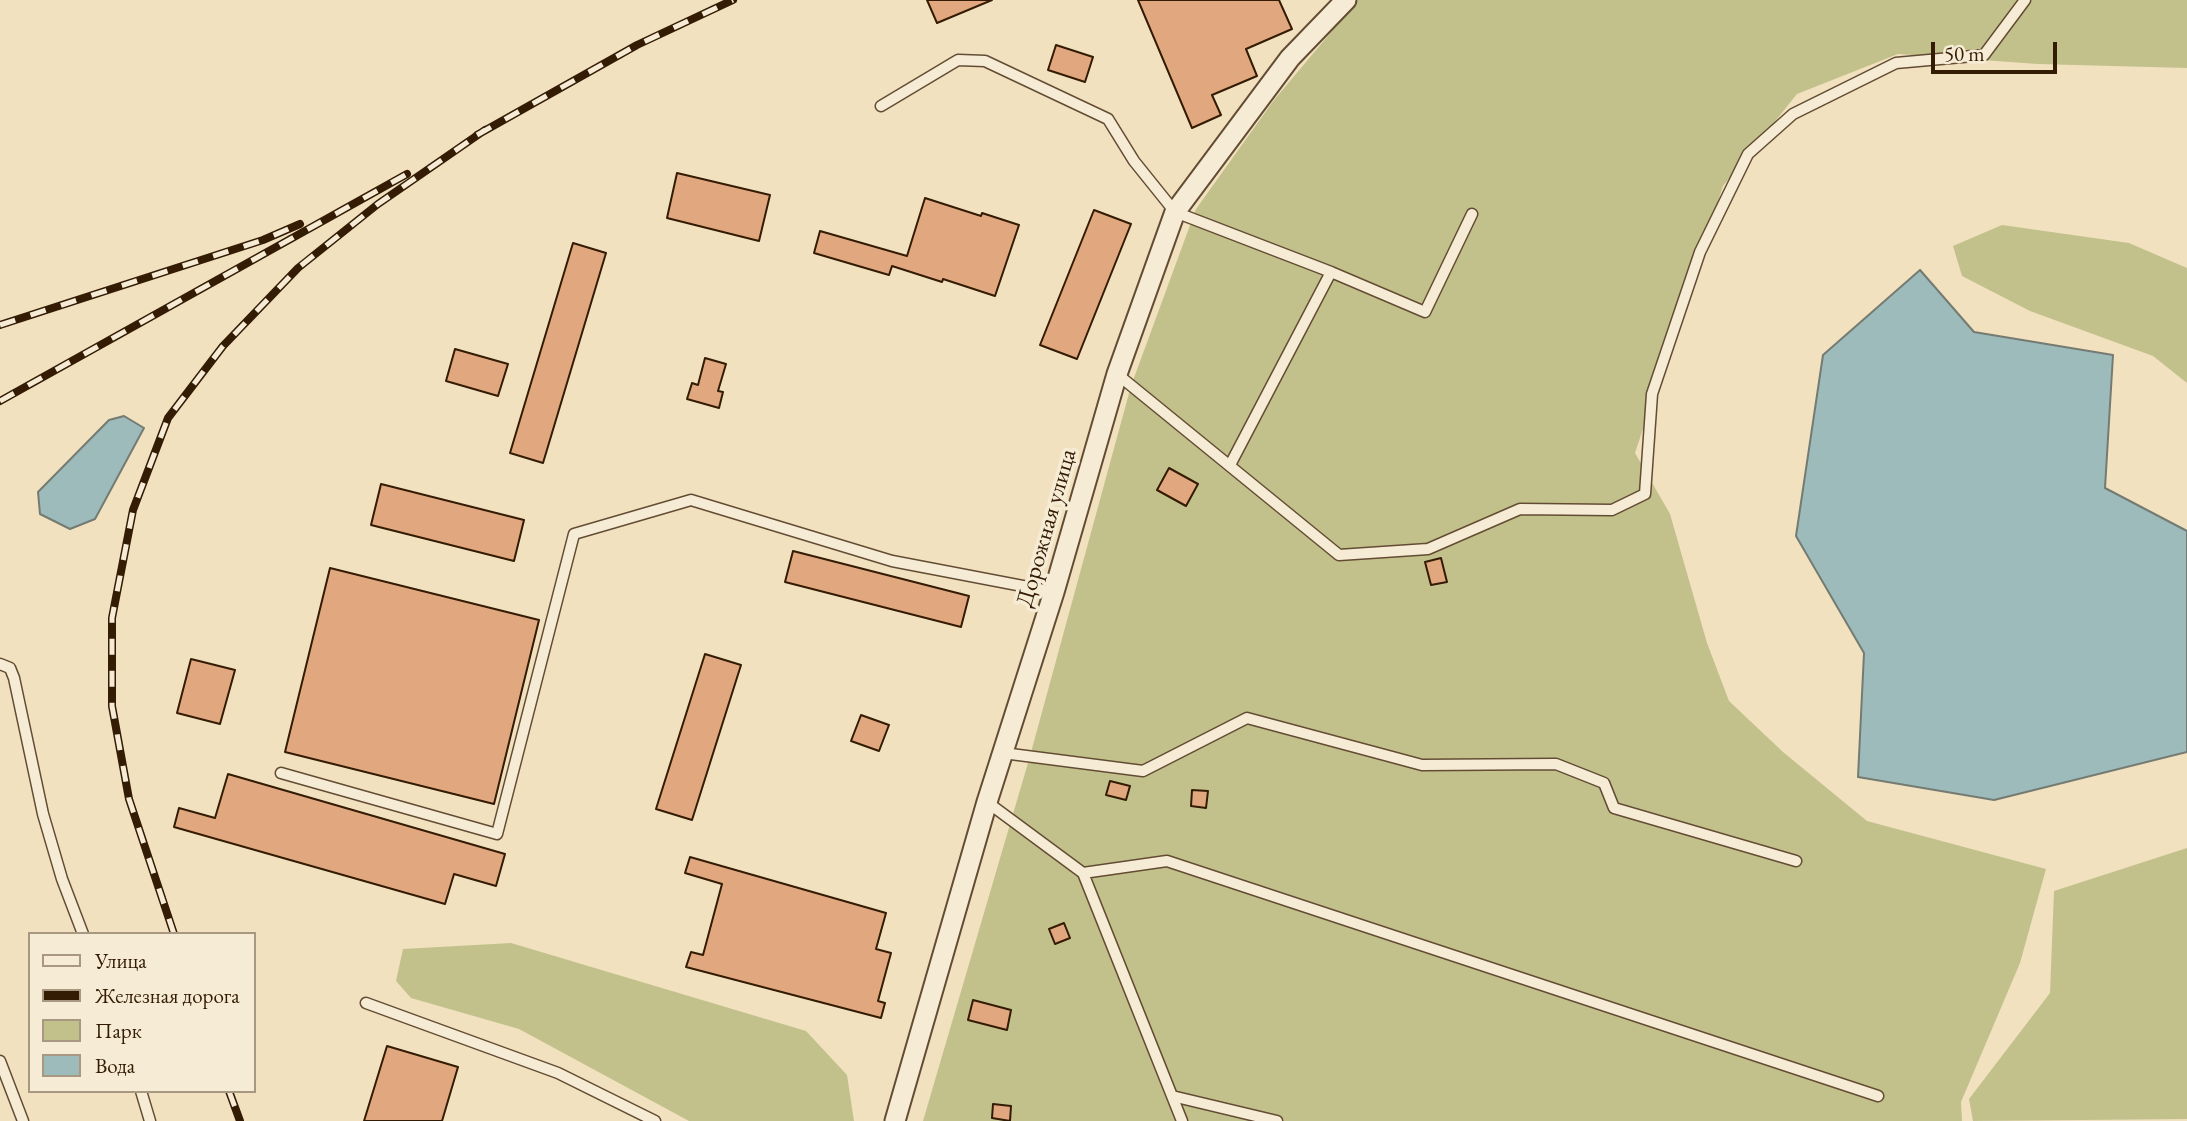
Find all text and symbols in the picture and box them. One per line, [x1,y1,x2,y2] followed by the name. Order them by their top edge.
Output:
[1935,28,2061,72] scale bar
[1944,40,1985,67] text: 50 m
[1011,446,1083,610] street label: Дорожная улица
[28,932,256,1093] legend
[95,947,147,974] text: Улица
[95,982,240,1009] text: Железная дорога
[95,1017,142,1044] text: Парк
[95,1052,135,1079] text: Вода

